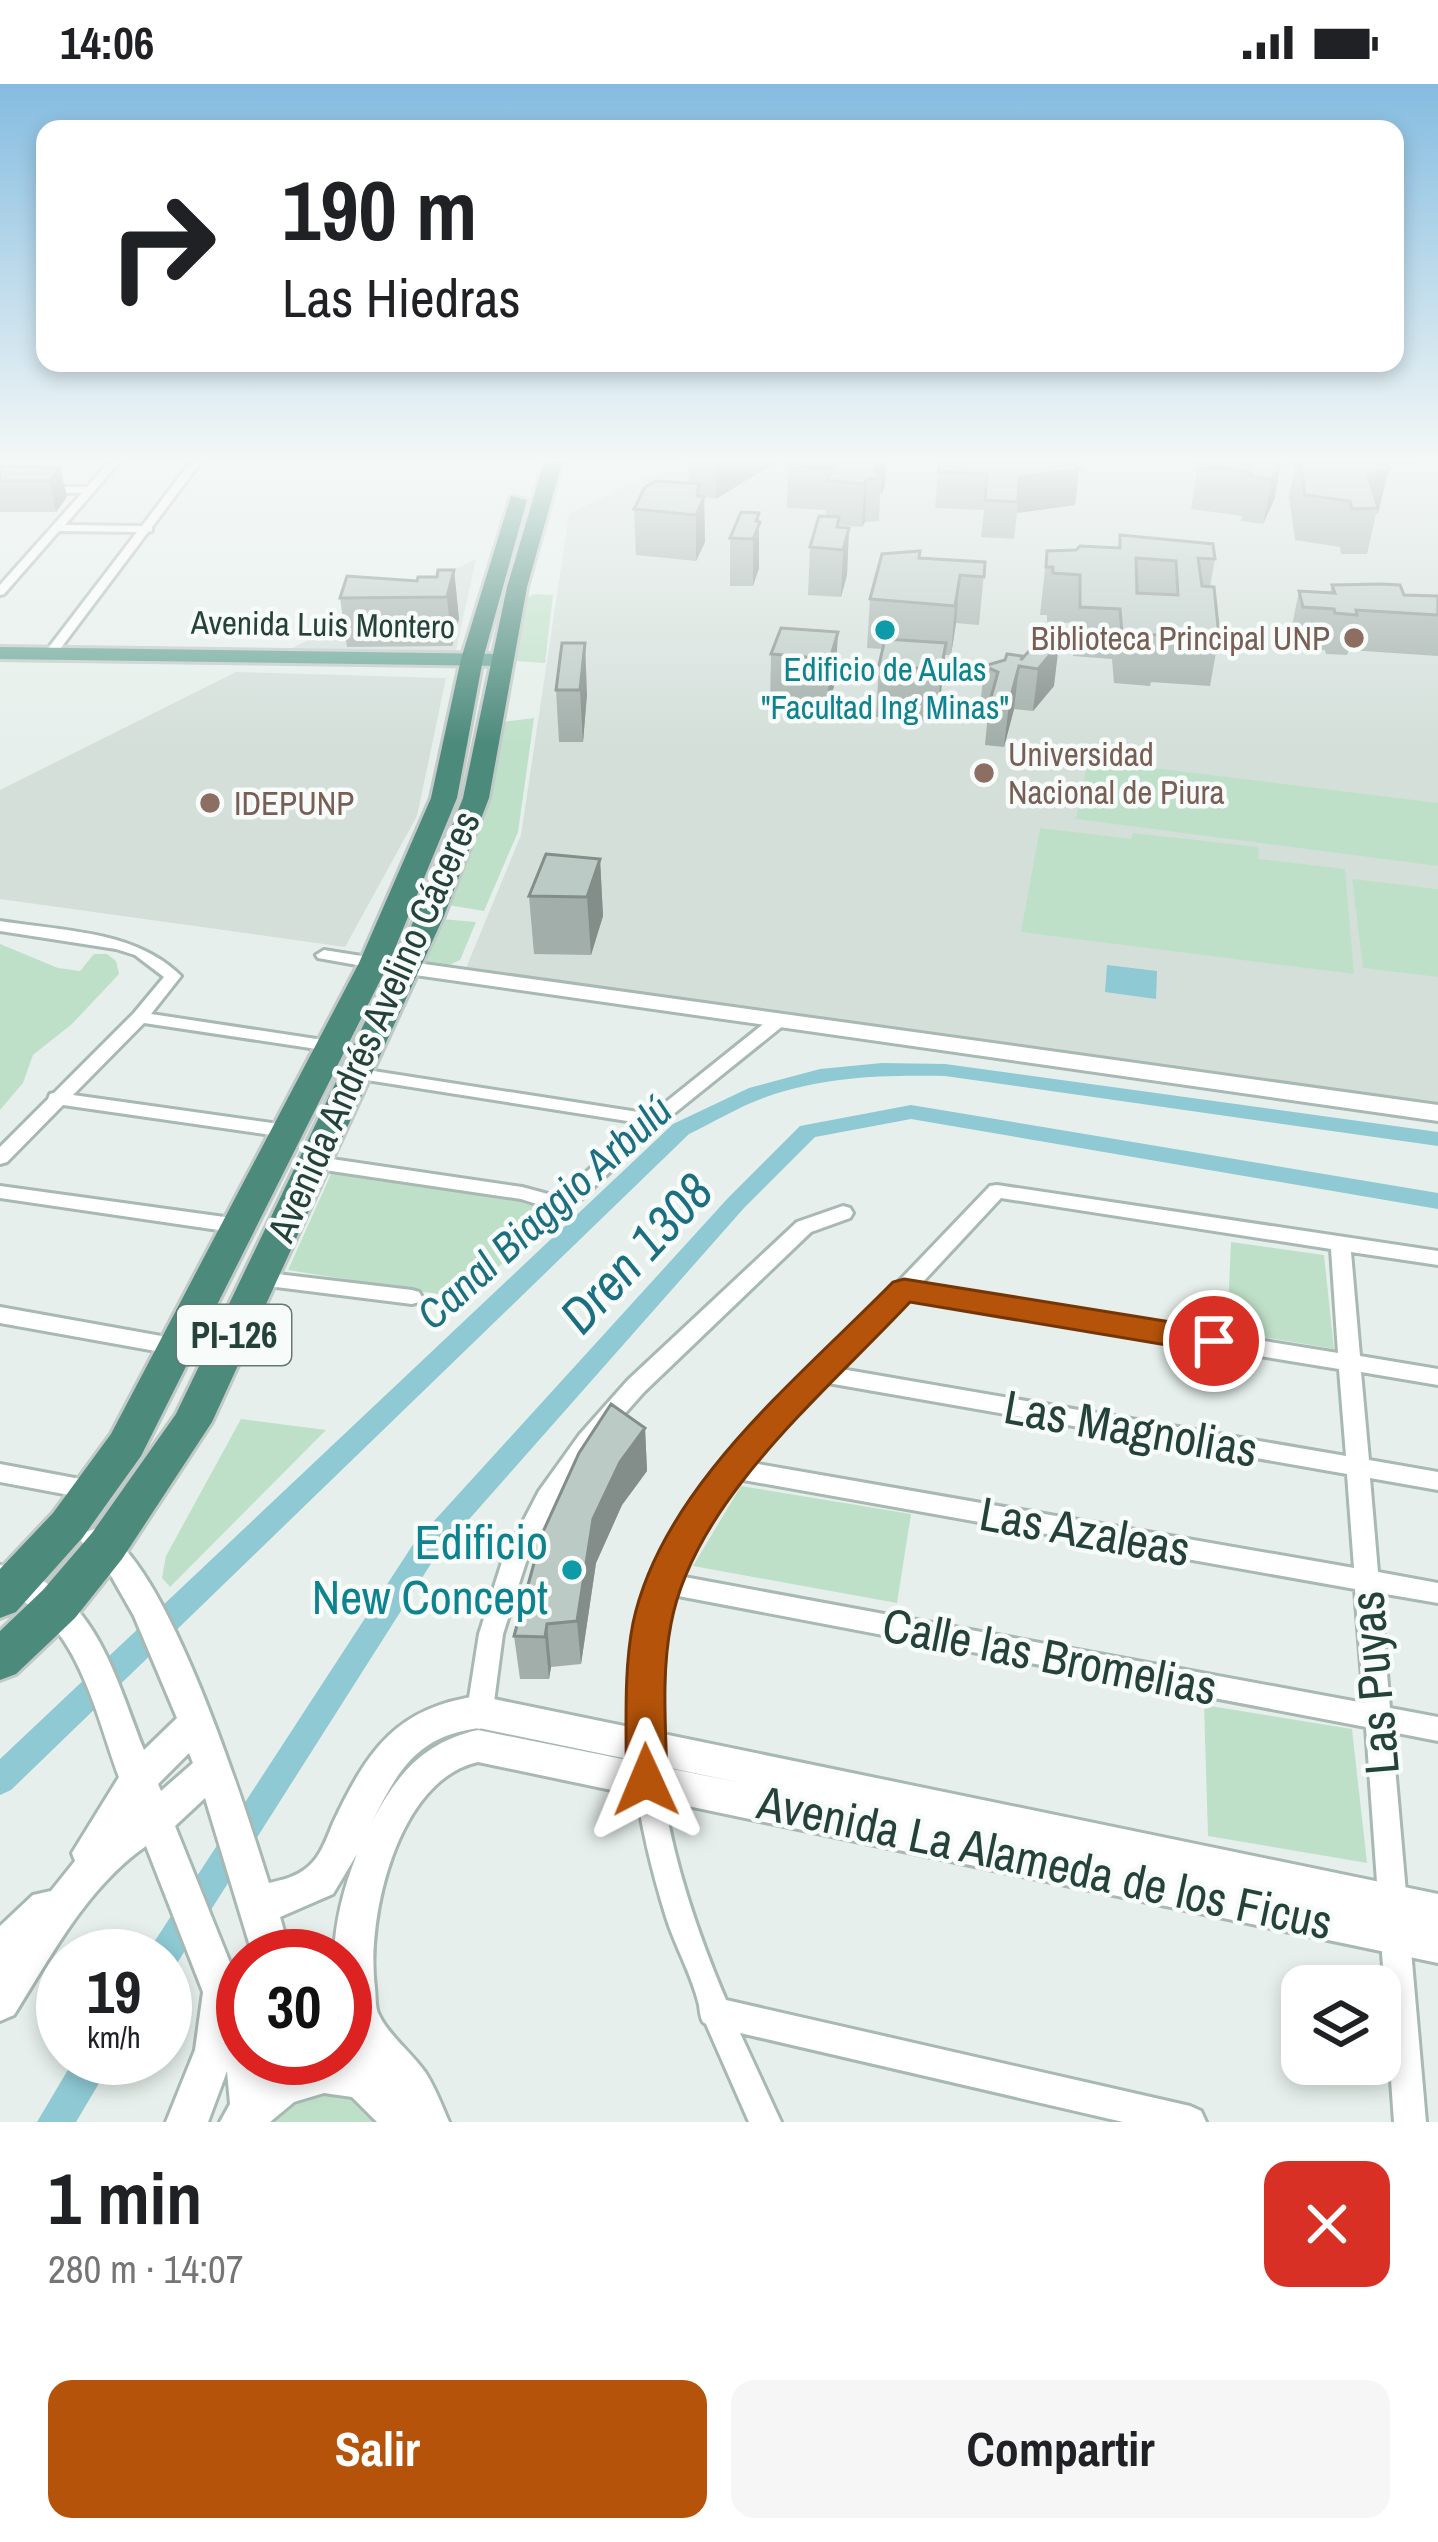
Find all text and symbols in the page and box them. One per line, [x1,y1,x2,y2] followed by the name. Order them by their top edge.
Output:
[60,12,154,73] text: 14:06
[282,153,477,266] text: 190 m
[84,168,240,324] icon: right
[282,261,521,334] text: Las Hiedras
[189,600,456,648] street label: Avenida Luis Montero
[1031,616,1330,660] place label: Biblioteca Principal UNP
[872,617,898,643] marker: Edificio de Aulas "Facultad Ing Minas"
[1341,625,1367,651] marker: Biblioteca Principal UNP
[761,647,1009,729] place label: Edificio de Aulas "Facultad Ing Minas"
[1008,732,1225,814] place label: Universidad Nacional de Piura
[971,760,997,786] marker: Universidad Nacional de Piura
[234,781,354,825] place label: IDEPUNP
[197,790,223,816] marker: IDEPUNP
[254,802,492,1251] street label: Avenida Andrés Avelino Cáceres
[404,1082,684,1342] water label: Canal Biaggio Arbulú
[544,1158,727,1348] water label: Dren 1308
[1163,1290,1265,1392] pin
[177,1305,291,1365] road number: PI-126
[1181,1308,1247,1374] icon: arrive
[999,1373,1263,1482] street label: Las Magnolias
[975,1480,1195,1581] street label: Las Azaleas
[312,1509,548,1629] place label: Edificio New Concept
[559,1557,585,1583] marker: Edificio New Concept
[1333,1589,1414,1777] street label: Las Puyas
[877,1591,1223,1720] street label: Calle las Bromelias
[583,1717,709,1843] position arrow
[751,1769,1338,1954] street label: Avenida La Alameda de los Ficus
[216,1929,372,2085] speed limit sign: 30
[87,1951,141,2032] text: 19
[1281,1965,1401,2085] map controls
[1281,1965,1401,2085] button: layers
[87,2017,141,2057] text: km/h
[48,2149,202,2246] text: 1 min
[1264,2161,1390,2287] button: close
[48,2243,244,2295] text: 280 m · 14:07
[48,2380,707,2518] button: Salir
[731,2380,1390,2518] button: Compartir

